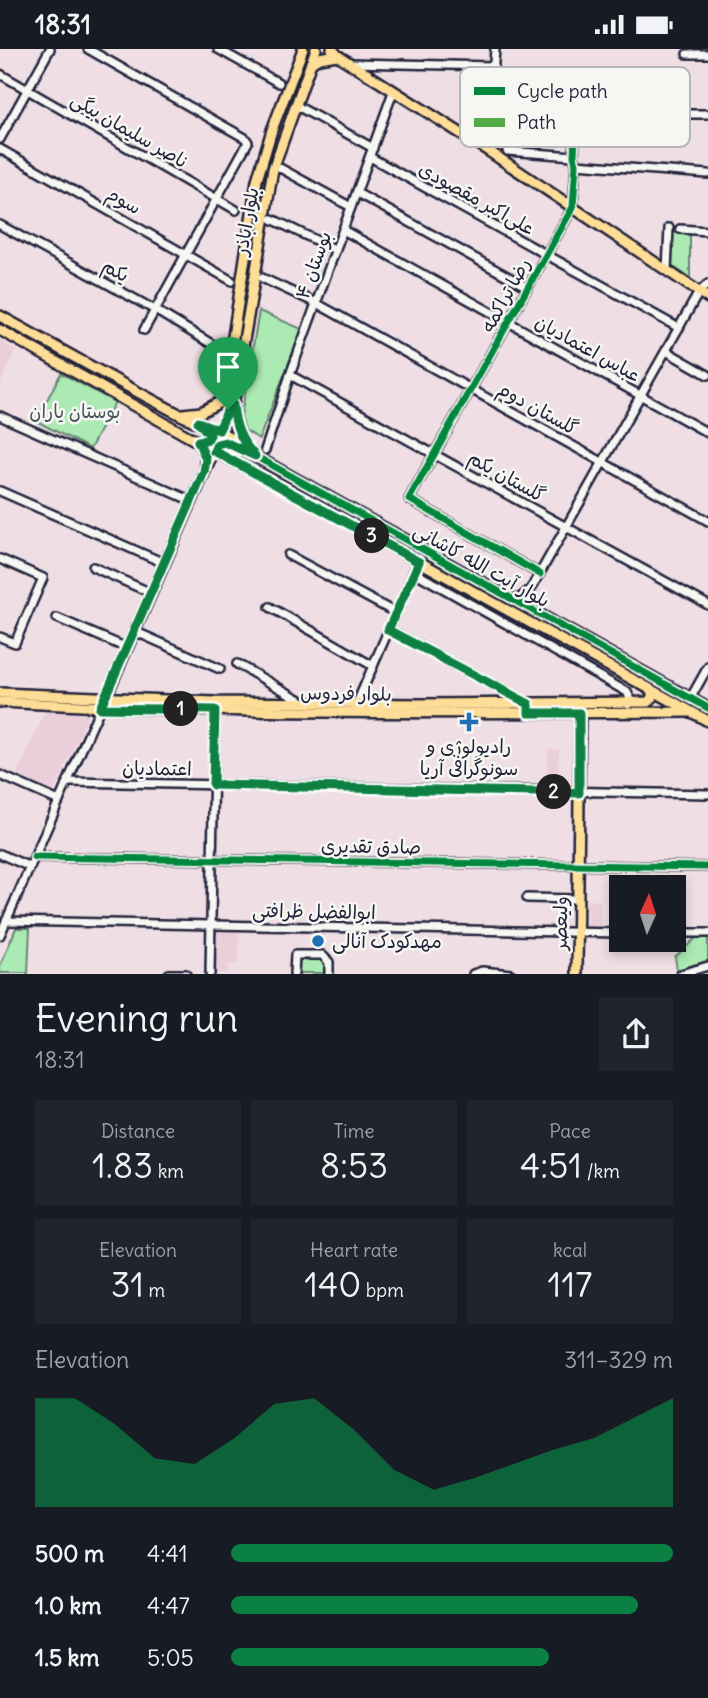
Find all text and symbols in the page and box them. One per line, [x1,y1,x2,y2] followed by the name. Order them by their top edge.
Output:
[35,8,91,41] text: 18:31
[460,67,690,147] legend
[517,79,608,103] text: Cycle path
[66,87,193,174] street label: ناصر سلیمان بیگی
[517,110,556,134] text: Path
[414,156,539,241] street label: علی‌اکبر مقصودی
[101,181,146,222] street label: سوم
[228,185,264,259] street label: بلوار اباذر
[290,228,336,302] street label: بوستان ۴
[97,253,134,290] street label: یکم
[475,253,535,337] street label: رضا تراکمه
[531,309,645,387] street label: عباس اعتمادیان
[198,337,258,409] pin
[209,348,247,386] icon: arrive
[492,376,583,443] street label: گلستان دوم
[29,399,121,423] park label: بوستان یاران
[463,445,550,510] street label: گلستان یکم
[409,518,554,613] street label: بلوار آیت الله کاشانی
[354,519,390,553] pin: 3
[366,523,377,547] text: 3
[300,680,392,706] street label: بلوار فردوس
[164,691,198,727] pin: 1
[177,696,184,720] text: 1
[459,712,479,732] marker: رادیولوژی و سونوگرافی آریا
[420,734,518,781] place label: رادیولوژی و سونوگرافی آریا
[122,755,192,781] street label: اعتمادیان
[536,775,572,809] pin: 2
[548,779,559,803] text: 2
[321,833,421,859] street label: صادق تقدیری
[609,875,686,952] north arrow
[609,875,686,952] map controls
[547,896,572,952] street label: ولیعصر
[252,898,376,925] street label: ابوالفضل ظرافتی
[332,929,442,954] place label: مهدکودک آنالی
[310,933,326,949] marker: مهدکودک آنالی
[35,995,238,1042] text: Evening run
[599,997,673,1071] button: share
[35,1045,85,1074] text: 18:31
[101,1119,175,1143] text: Distance
[333,1119,375,1143] text: Time
[549,1119,591,1143] text: Pace
[92,1143,153,1187] text: 1.83
[320,1143,388,1187] text: 8:53
[520,1143,582,1187] text: 4:51
[153,1159,184,1183] text: km
[582,1159,620,1183] text: /km
[99,1238,177,1262] text: Elevation
[310,1238,398,1262] text: Heart rate
[553,1238,587,1262] text: kcal
[111,1262,144,1306] text: 31
[304,1262,361,1306] text: 140
[548,1262,592,1306] text: 117
[144,1278,165,1302] text: m
[361,1278,404,1302] text: bpm
[35,1345,129,1374] text: Elevation
[564,1345,673,1374] text: 311–329 m
[35,1539,104,1568] text: 500 m
[147,1539,188,1568] text: 4:41
[35,1591,101,1620] text: 1.0 km
[147,1591,190,1620] text: 4:47
[35,1643,100,1672] text: 1.5 km
[147,1643,194,1672] text: 5:05

